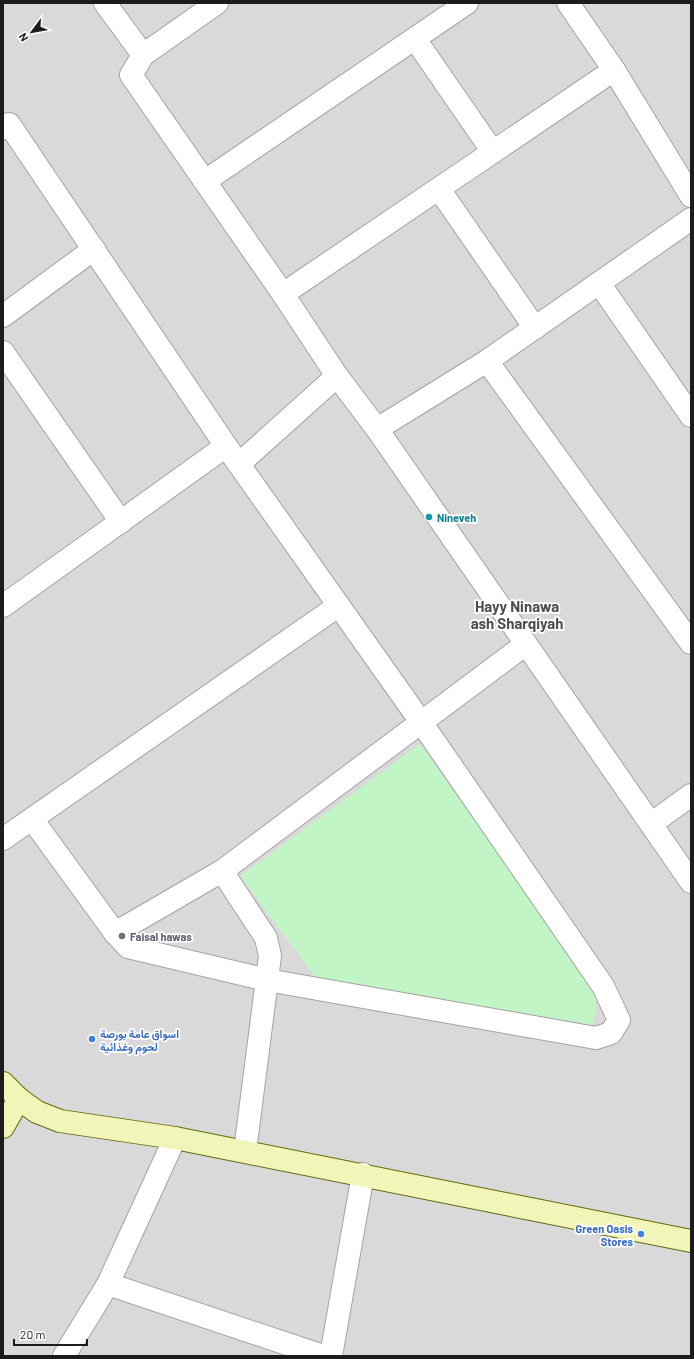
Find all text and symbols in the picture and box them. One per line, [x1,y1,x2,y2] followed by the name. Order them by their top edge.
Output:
[12,12,52,52] north arrow
[16,31,31,44] text: N
[437,511,476,524] place label: Nineveh
[424,512,434,522] marker: Nineveh
[471,597,563,632] district label: Hayy Ninawa ash Sharqiyah
[130,930,192,943] place label: Faisal hawas
[117,931,127,941] marker: Faisal hawas
[100,1027,179,1055] place label: اسواق عامة بورصة لحوم وغذائية
[87,1034,97,1044] marker: اسواق عامة بورصة لحوم وغذائية
[576,1222,633,1248] place label: Green Oasis Stores
[636,1229,646,1239] marker: Green Oasis Stores
[14,1321,87,1347] scale bar
[20,1327,46,1341] text: 20 m

